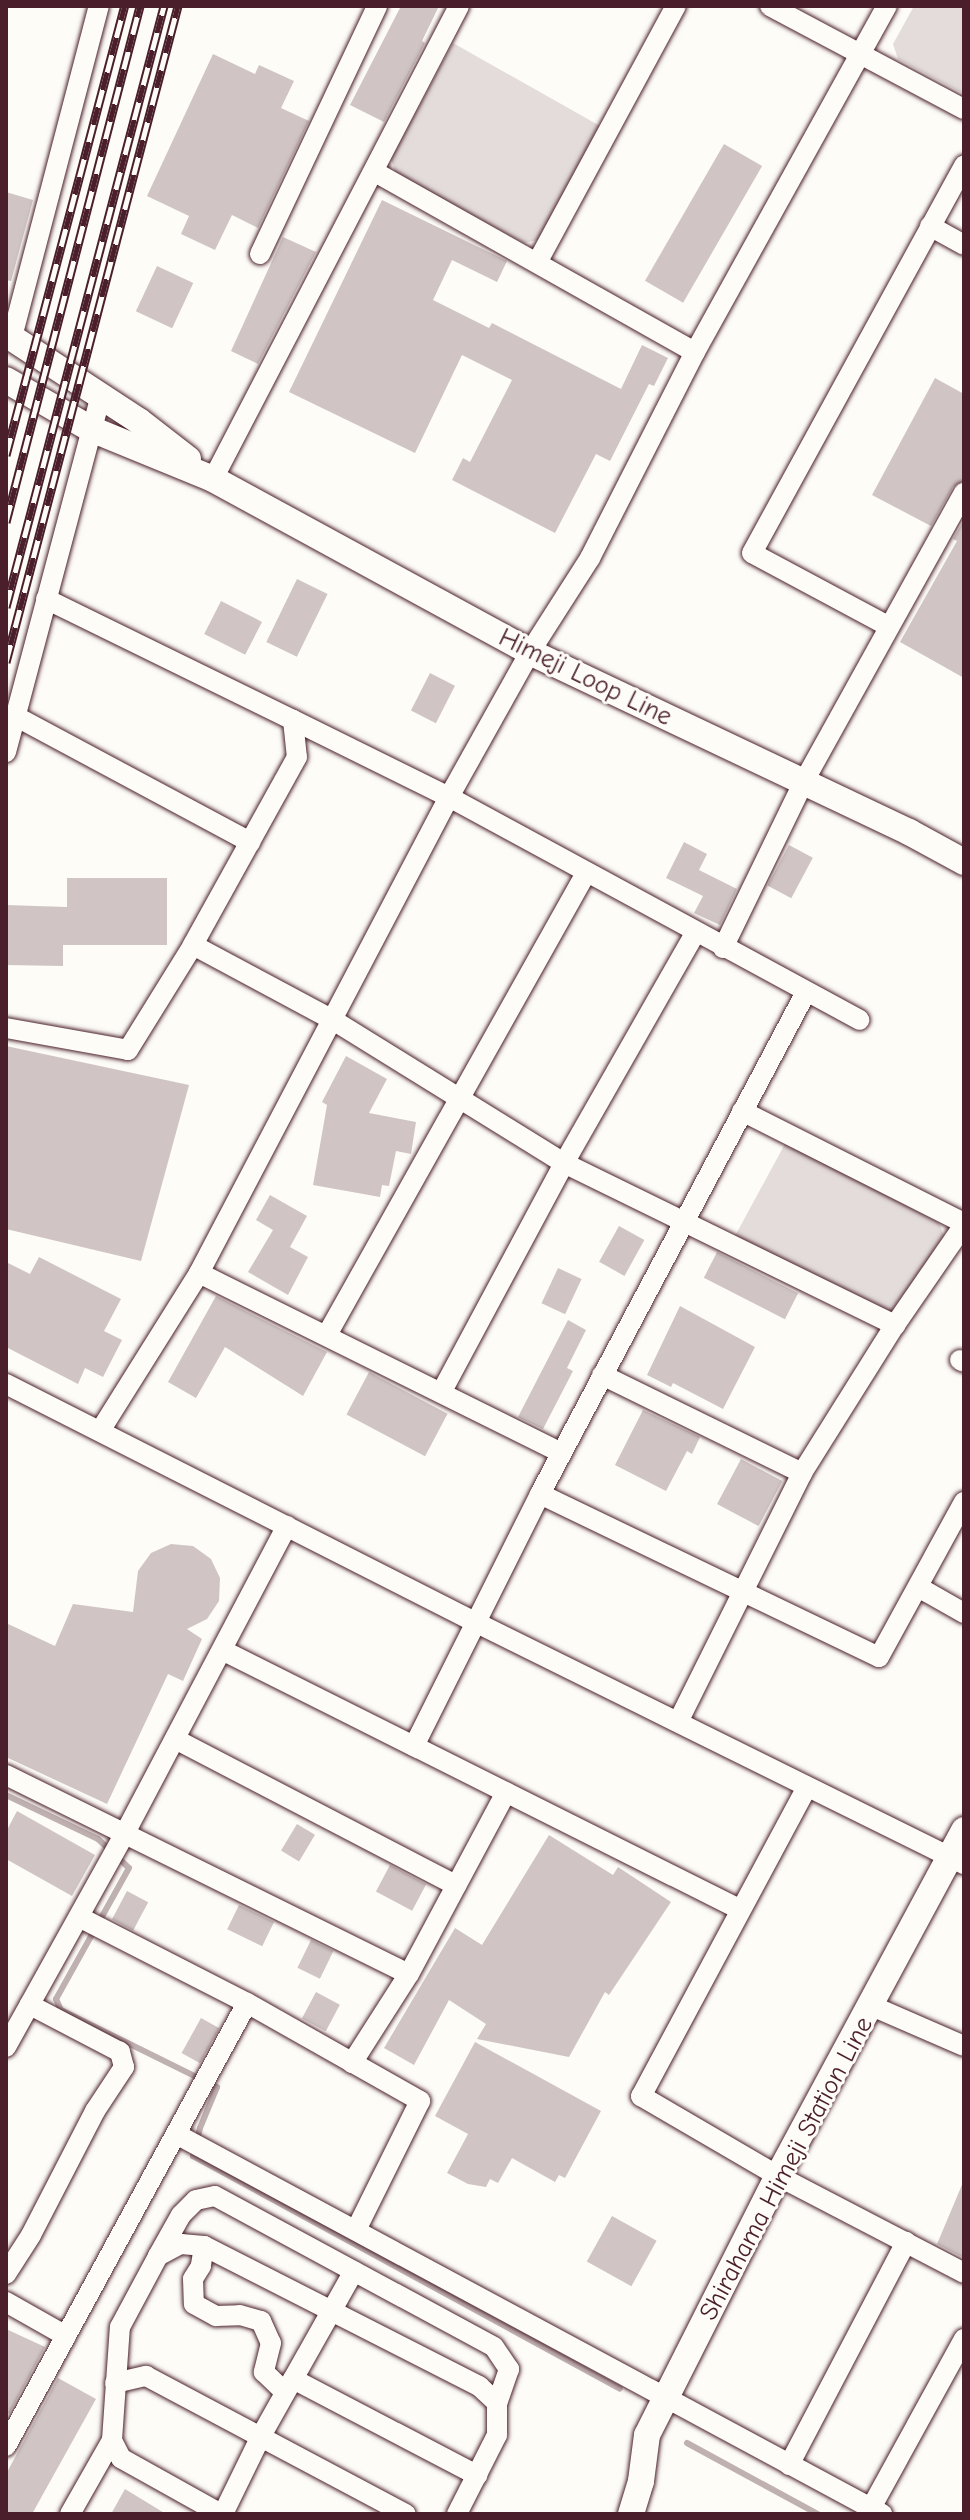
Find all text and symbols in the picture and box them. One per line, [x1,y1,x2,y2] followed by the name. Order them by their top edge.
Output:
[493,623,677,733] street label: Himeji Loop Line
[694,2012,880,2326] street label: Shirahama Himeji Station Line

